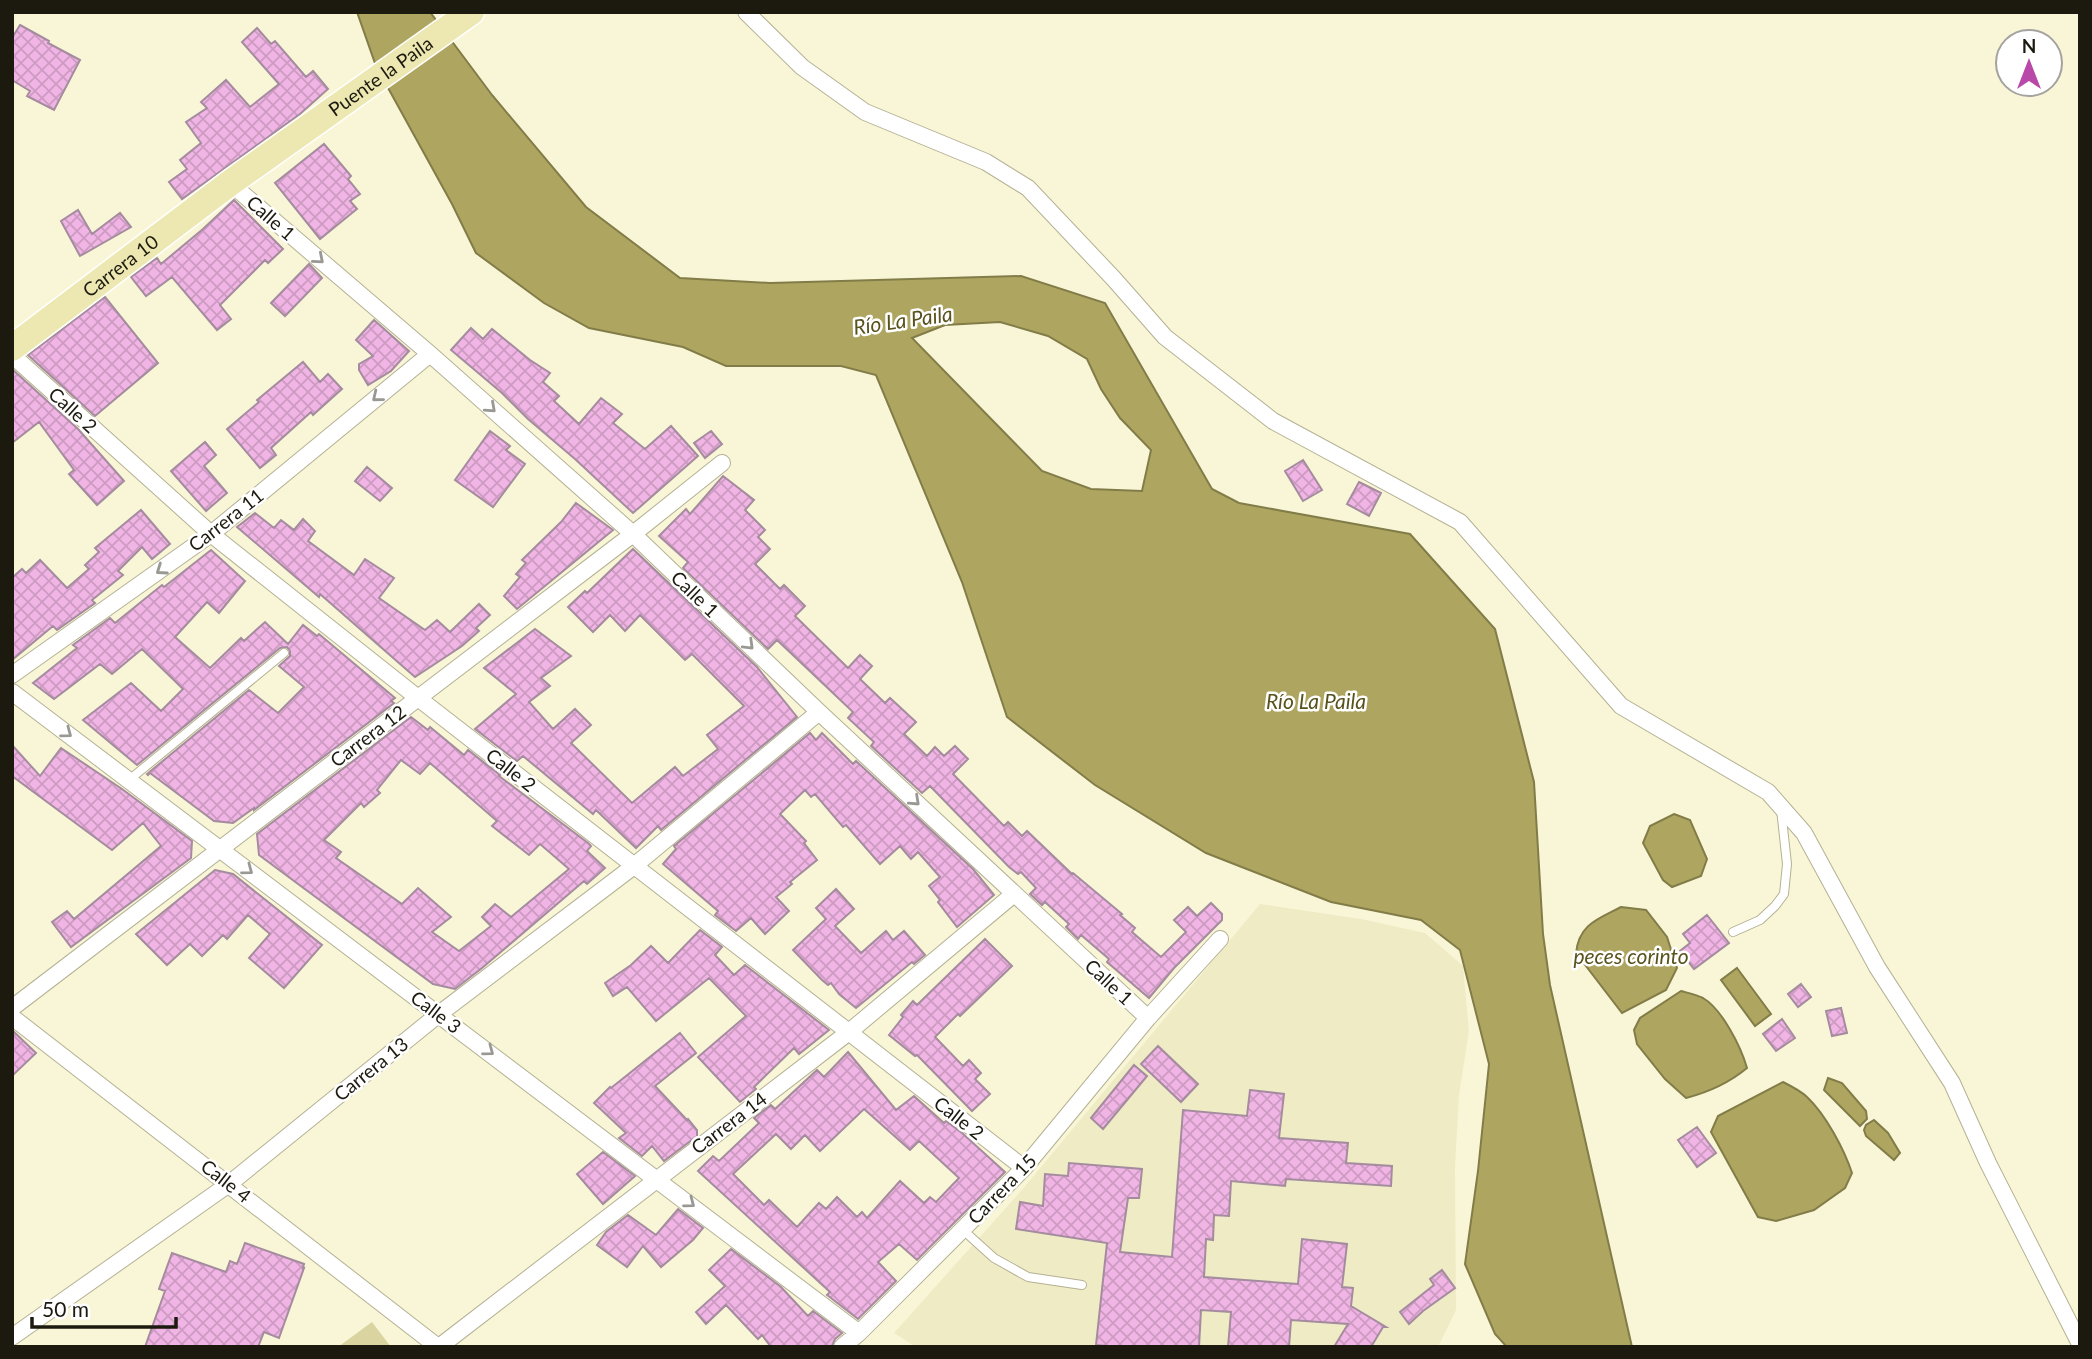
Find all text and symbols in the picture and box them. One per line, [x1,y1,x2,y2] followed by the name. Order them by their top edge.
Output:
[1994,28,2064,98] north arrow
[324,31,437,120] street label: Puente la Paila
[2022,34,2036,57] text: N
[242,190,300,245] street label: Calle 1
[78,230,162,301] street label: Carrera 10
[311,251,324,263] one-way arrow
[852,300,954,339] water label: Río La Paila
[44,382,102,437] street label: Calle 2
[373,389,385,402] one-way arrow
[483,400,496,412] one-way arrow
[184,483,268,556] street label: Carrera 11
[156,561,169,574] one-way arrow
[667,566,724,622] street label: Calle 1
[741,636,754,649] one-way arrow
[1266,688,1366,713] water label: Río La Paila
[325,700,410,771] street label: Carrera 12
[59,725,72,737] one-way arrow
[482,743,541,796] street label: Calle 2
[907,793,920,805] one-way arrow
[241,862,253,874] one-way arrow
[1573,943,1689,968] water label: peces corinto
[1081,954,1138,1009] street label: Calle 1
[407,985,466,1038] street label: Calle 3
[329,1032,412,1105] street label: Carrera 13
[481,1043,493,1056] one-way arrow
[686,1087,771,1158] street label: Carrera 14
[930,1091,989,1144] street label: Calle 2
[963,1149,1041,1229] street label: Carrera 15
[197,1154,256,1207] street label: Calle 4
[682,1195,694,1208] one-way arrow
[32,1286,175,1330] scale bar
[42,1296,89,1321] text: 50 m

